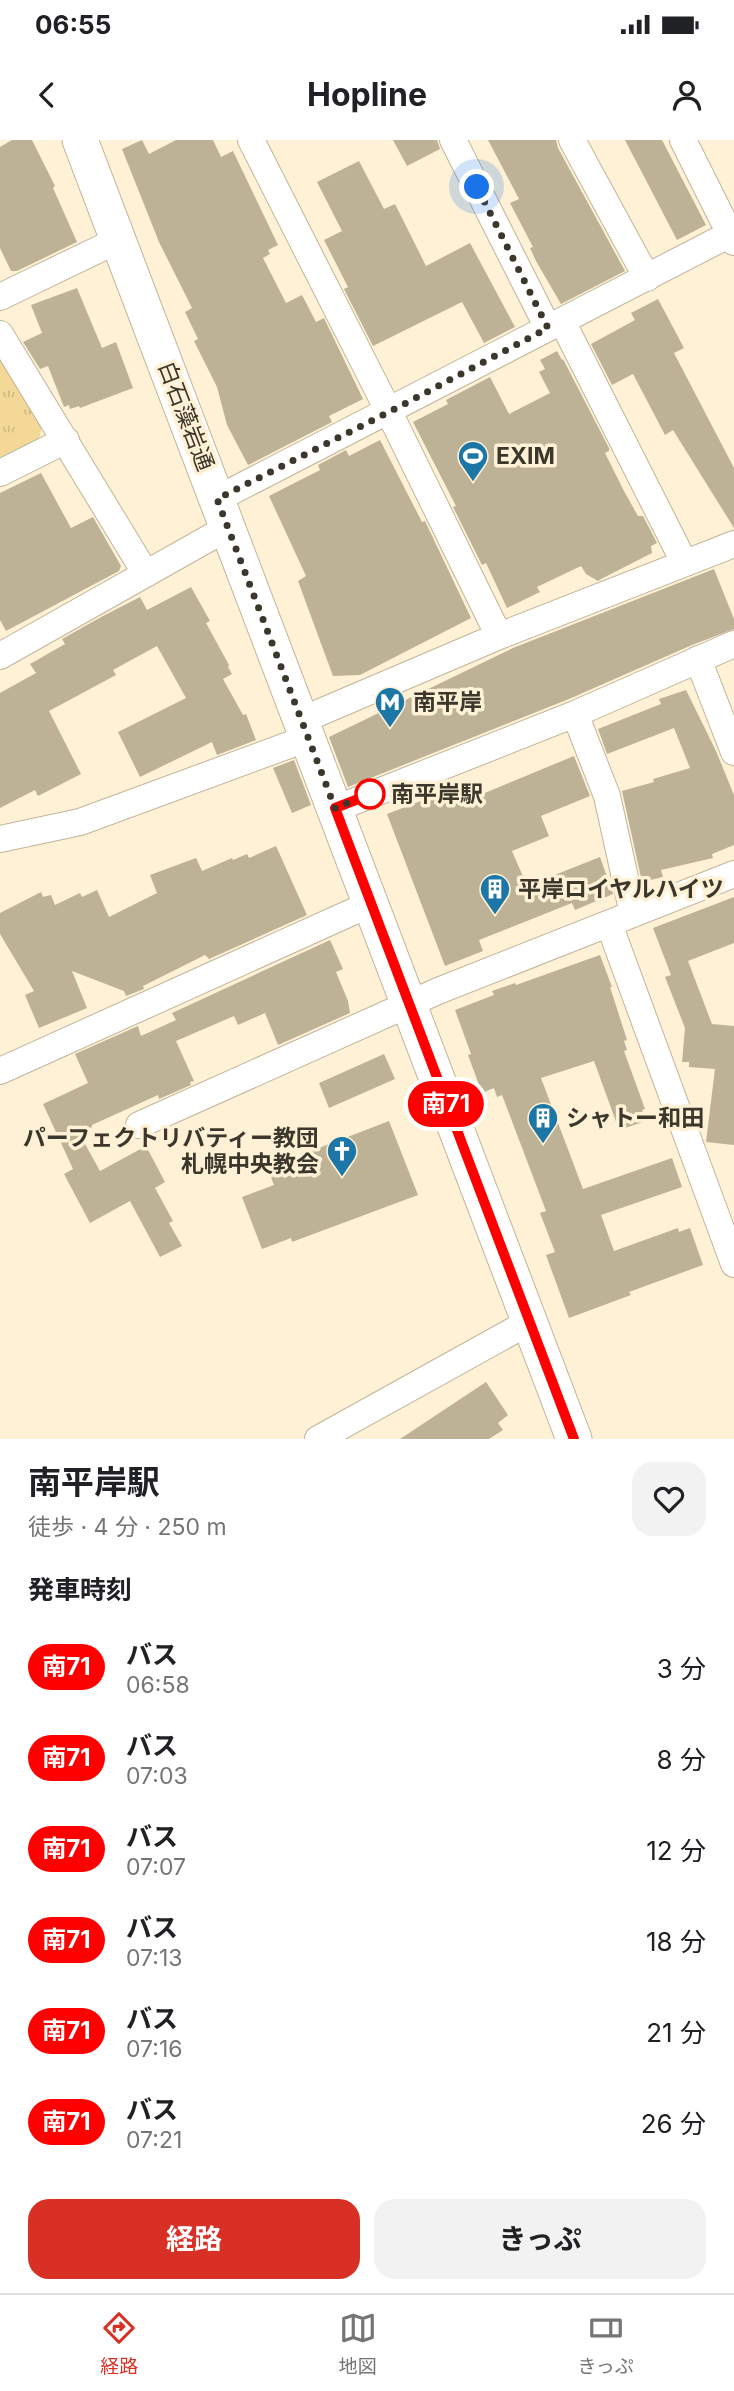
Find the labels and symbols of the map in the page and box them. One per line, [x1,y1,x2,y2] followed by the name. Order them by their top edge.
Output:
[459,169,494,204] your location
[152,357,220,475] street label: 白石藻岩通
[456,439,490,483] sports icon: EXIM
[496,442,555,470] place label: EXIM
[373,685,407,729] metro station icon: 南平岸
[413,688,482,716] place label: 南平岸
[355,779,385,809] marker: 南平岸駅
[391,780,483,808] place label: 南平岸駅
[478,872,512,916] building icon: 平岸ロイヤルハイツ
[518,875,724,903] place label: 平岸ロイヤルハイツ
[406,1081,486,1127] line badge: 南71
[526,1101,560,1145] building icon: シャトー和田
[566,1104,704,1132] place label: シャトー和田
[23,1124,319,1178] place label: パーフェクトリバティー教団 札幌中央教会
[325,1134,359,1178] church icon: パーフェクトリバティー教団 札幌中央教会

